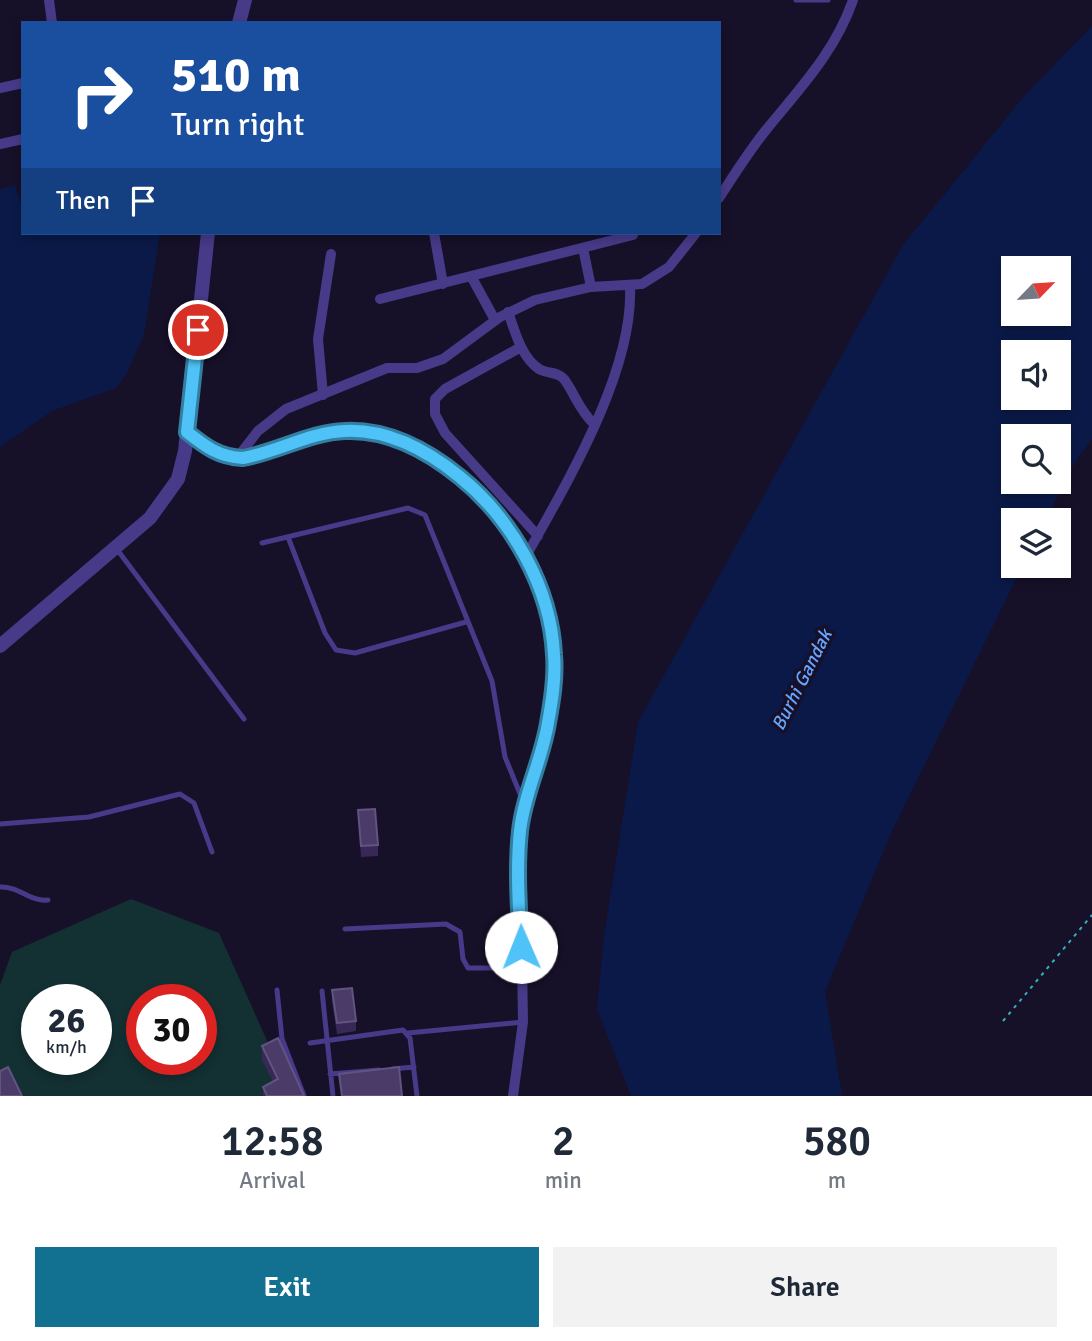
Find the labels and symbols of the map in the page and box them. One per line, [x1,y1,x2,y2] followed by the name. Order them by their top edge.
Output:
[1001,256,1071,326] north arrow
[168,300,228,360] pin
[766,624,838,734] water label: Burhi Gandak
[484,910,558,984] position arrow
[126,984,217,1075] speed limit sign: 30

